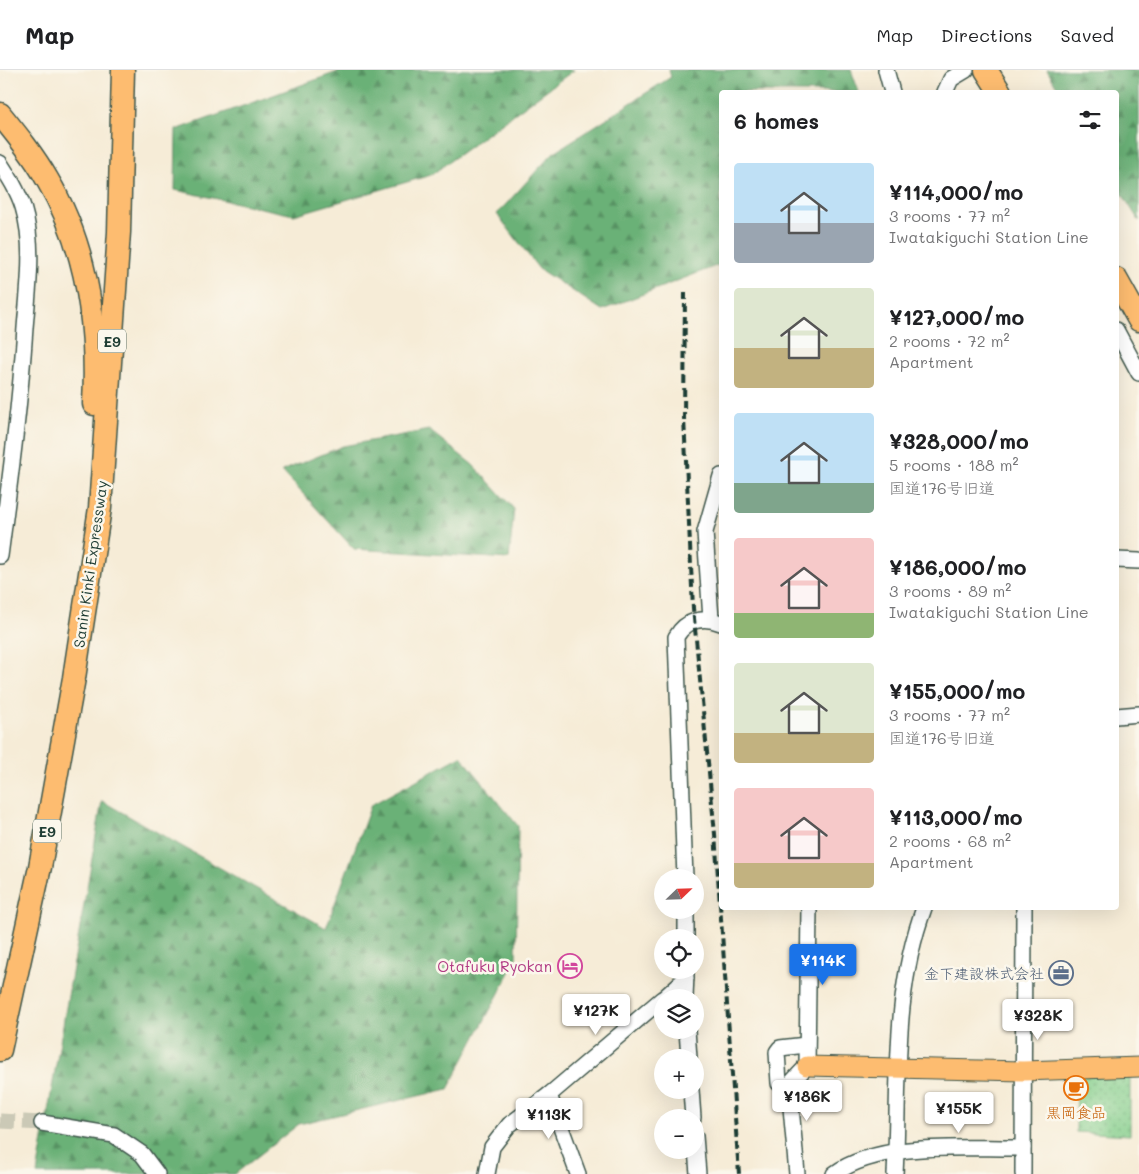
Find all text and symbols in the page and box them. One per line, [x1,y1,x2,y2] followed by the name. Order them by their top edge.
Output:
[25,19,74,50] text: Map
[876,23,913,47] text: Map
[941,23,1033,47] text: Directions
[1061,23,1114,47] text: Saved
[1076,106,1104,134] icon: filters
[734,107,819,134] text: 6 homes
[889,178,1023,205] text: ¥114,000/mo
[774,183,834,243] icon: home
[889,205,1010,226] text: 3 rooms · 77 m²
[889,226,1089,247] text: Iwatakiguchi Station Line
[889,303,1024,330] text: ¥127,000/mo
[774,308,834,368] icon: home
[98,330,126,352] road number: E9
[889,330,1010,351] text: 2 rooms · 72 m²
[889,351,974,372] text: Apartment
[889,427,1029,454] text: ¥328,000/mo
[774,433,834,493] icon: home
[889,454,1019,475] text: 5 rooms · 188 m²
[889,477,995,498] text: 国道176号旧道
[68,479,112,649] street label: Sanin Kinki Expressway
[889,553,1026,580] text: ¥186,000/mo
[774,558,834,618] icon: home
[889,580,1011,601] text: 3 rooms · 89 m²
[889,601,1089,622] text: Iwatakiguchi Station Line
[889,677,1025,704] text: ¥155,000/mo
[774,683,834,743] icon: home
[889,704,1010,725] text: 3 rooms · 77 m²
[889,727,995,748] text: 国道176号旧道
[889,803,1023,830] text: ¥113,000/mo
[774,808,834,868] icon: home
[33,819,61,842] road number: E9
[889,830,1011,851] text: 2 rooms · 68 m²
[889,851,974,872] text: Apartment
[654,869,704,919] north arrow
[654,869,704,1159] map controls
[654,929,704,979] button: locate
[788,944,858,986] pin: ¥114K
[800,949,846,970] text: ¥114K
[557,953,583,979] hotel icon: Otafuku Ryokan
[437,956,552,976] place label: Otafuku Ryokan
[1048,960,1074,986] office icon: 金下建設株式会社
[924,963,1044,983] place label: 金下建設株式会社
[654,989,704,1039] button: layers
[561,994,631,1036] pin: ¥127K
[1003,998,1073,1041] pin: ¥328K
[573,999,619,1020] text: ¥127K
[1013,1004,1063,1025] text: ¥328K
[654,1049,704,1099] button: +
[1063,1075,1089,1101] cafe icon: 黒岡食品
[772,1080,842,1122] pin: ¥186K
[783,1085,831,1106] text: ¥186K
[924,1092,994,1134] pin: ¥155K
[936,1097,982,1118] text: ¥155K
[514,1098,584,1140] pin: ¥113K
[1046,1102,1106,1122] place label: 黒岡食品
[527,1103,571,1124] text: ¥113K
[654,1109,704,1159] button: −

